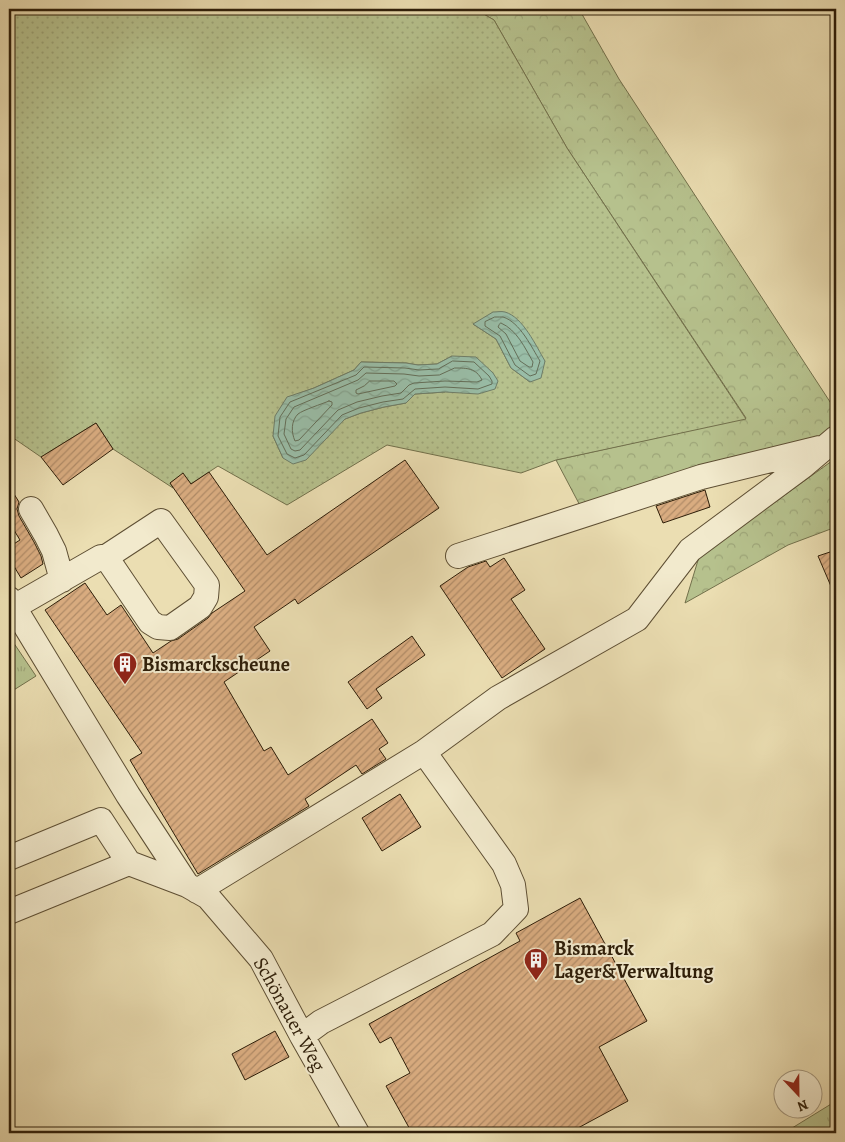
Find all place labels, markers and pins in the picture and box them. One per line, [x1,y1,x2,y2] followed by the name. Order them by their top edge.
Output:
[112,651,138,685] building icon: Bismarckscheune
[142,651,290,678] place label: Bismarckscheune
[554,935,714,985] place label: Bismarck Lager&Verwaltung
[523,947,549,981] building icon: Bismarck Lager&Verwaltung

